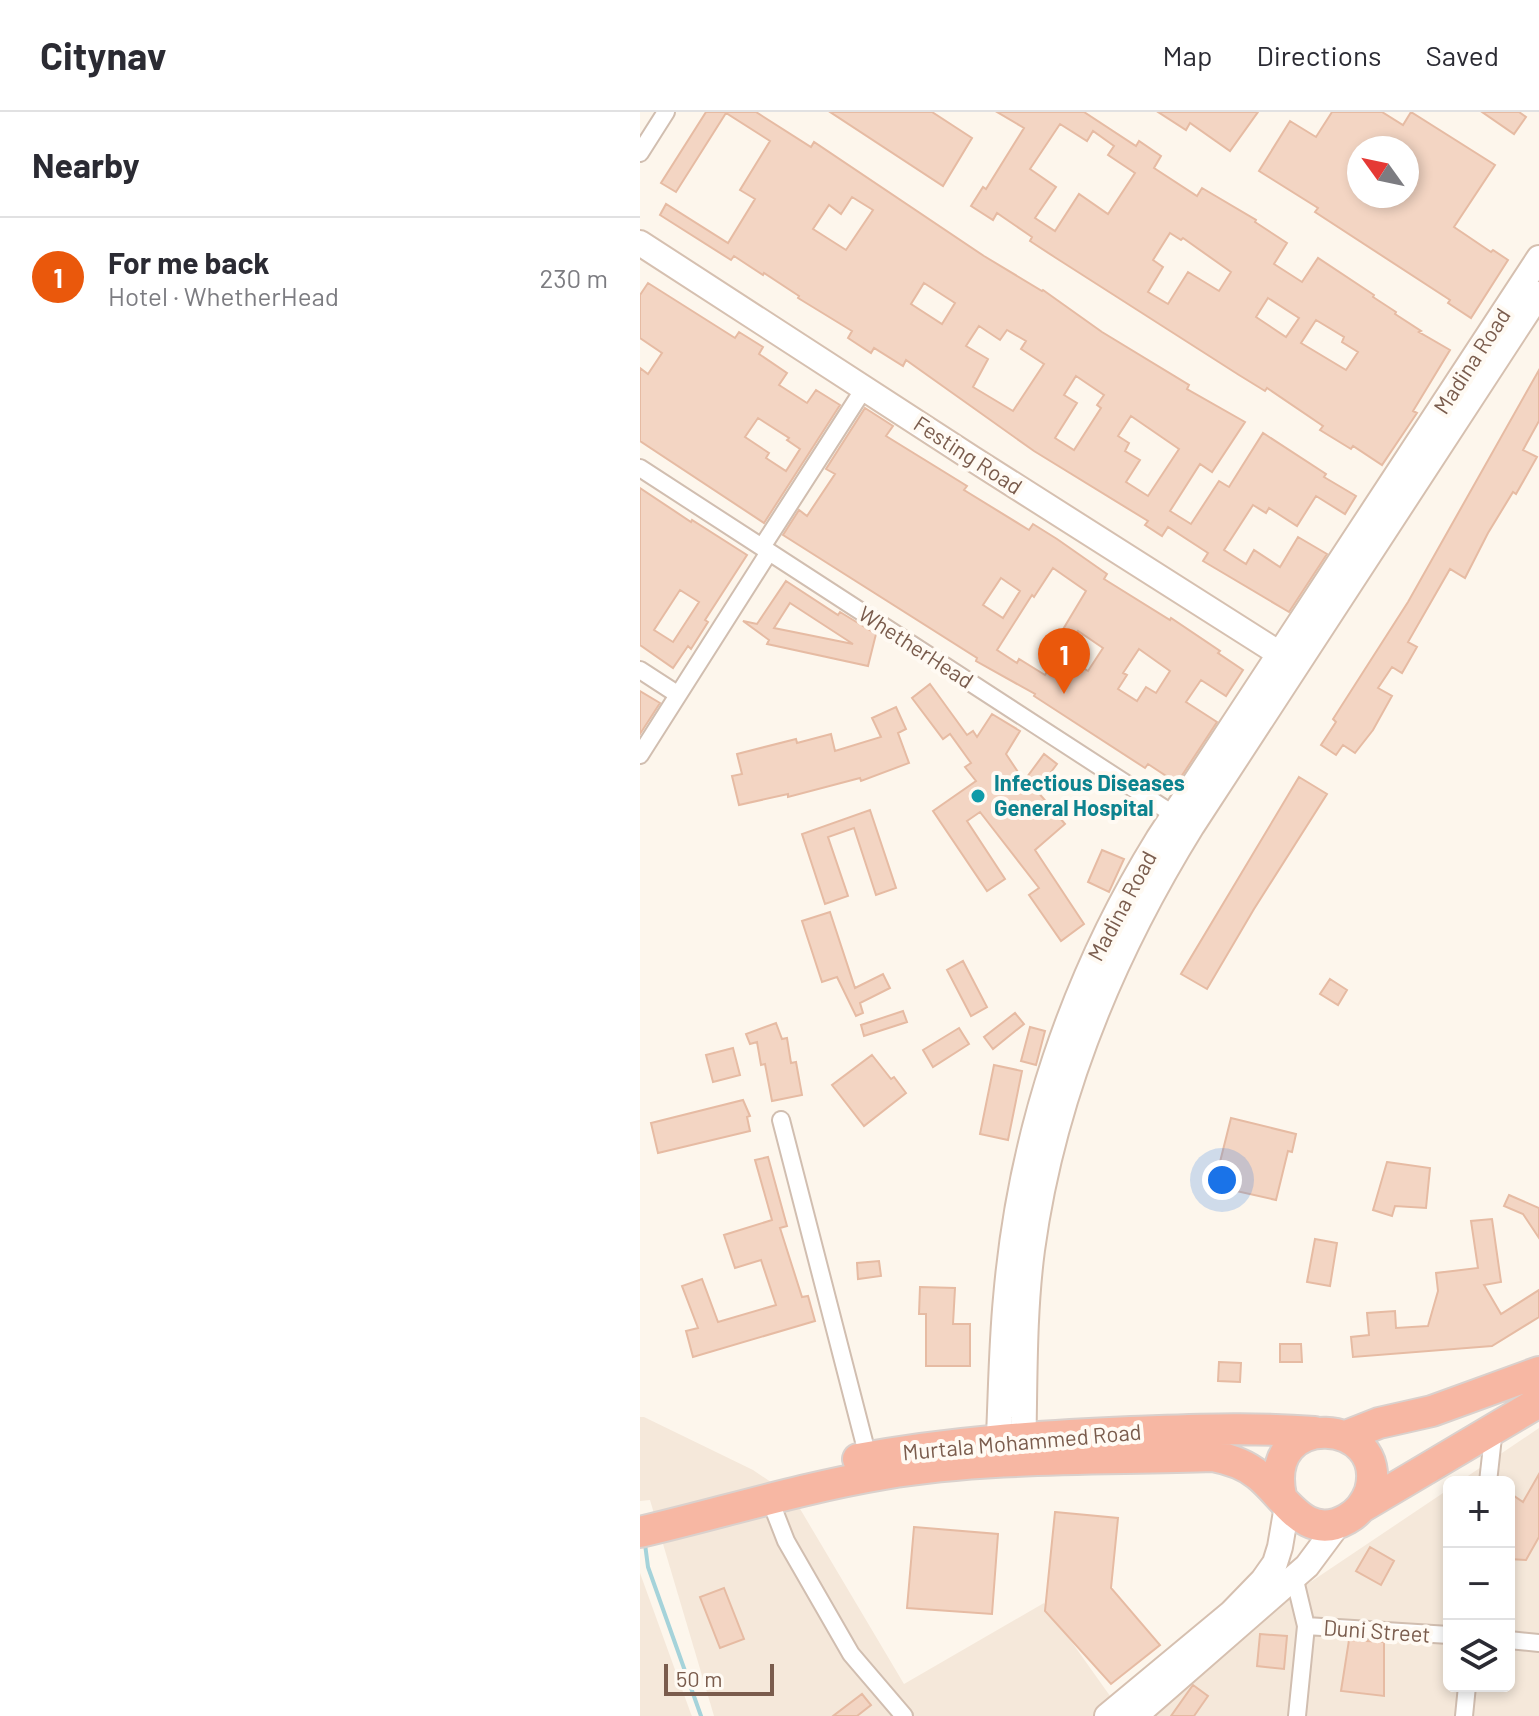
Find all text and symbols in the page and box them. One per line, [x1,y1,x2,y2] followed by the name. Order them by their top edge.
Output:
[40,32,166,78] text: Citynav
[1163,38,1212,72] text: Map
[1256,38,1382,72] text: Directions
[1426,38,1499,72] text: Saved
[1347,136,1419,208] north arrow
[32,144,140,185] text: Nearby
[108,244,270,280] text: For me back
[53,262,63,293] text: 1
[539,262,608,293] text: 230 m
[108,280,339,311] text: Hotel · WhetherHead
[1427,303,1515,418] street label: Madina Road
[909,409,1028,499] street label: Festing Road
[854,600,979,693] street label: WhetherHead
[1038,628,1090,694] pin: 1
[994,769,1185,820] place label: Infectious Diseases General Hospital
[969,787,987,805] marker: Infectious Diseases General Hospital
[1081,846,1161,965] street label: Madina Road
[1202,1160,1242,1200] your location
[901,1418,1142,1464] street label: Murtala Mohammed Road
[1443,1476,1515,1692] map controls
[1443,1476,1515,1548] button: +
[1443,1548,1515,1620] button: −
[1323,1613,1431,1647] street label: Duni Street
[1443,1620,1515,1692] button: layers
[664,1660,774,1696] scale bar
[676,1665,722,1691] text: 50 m

